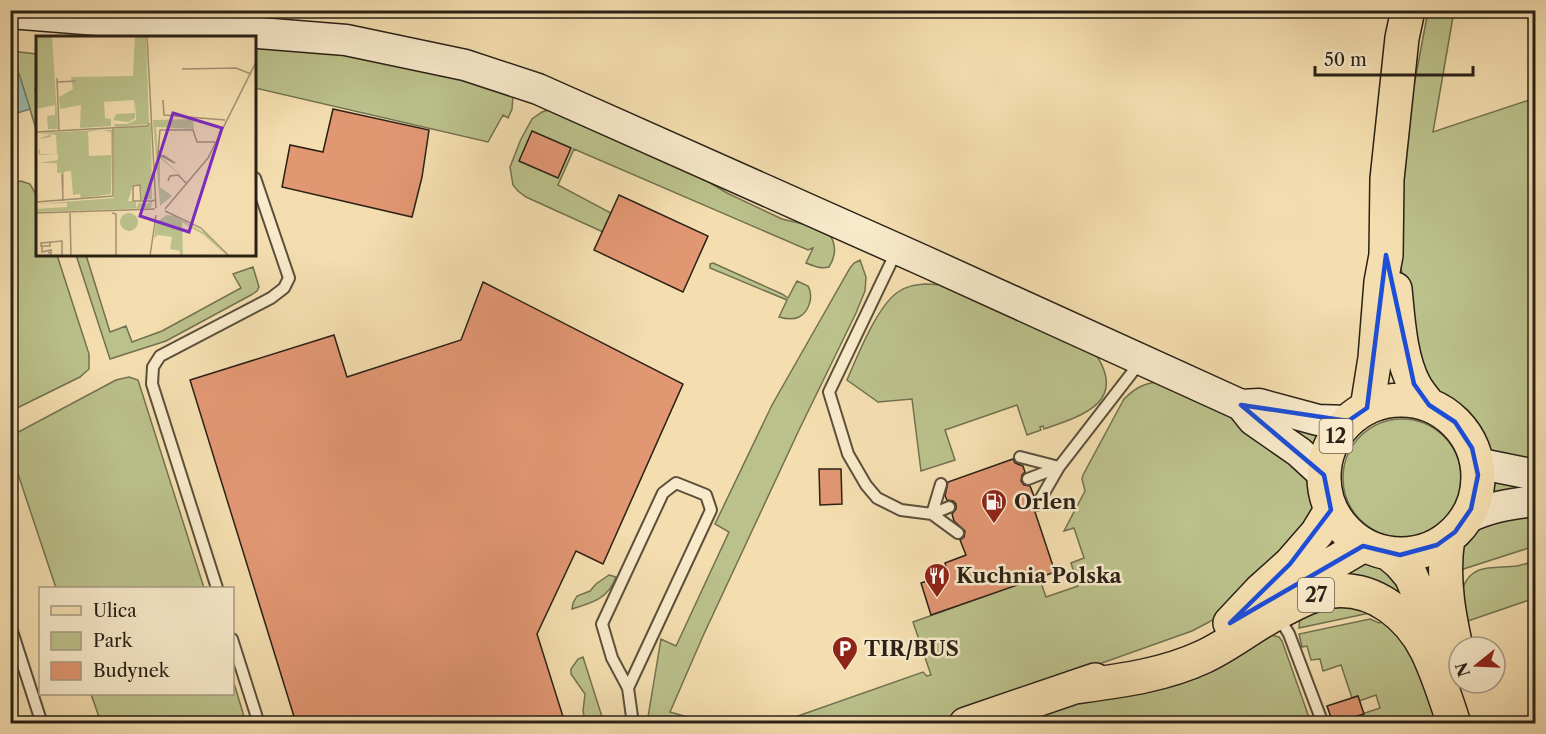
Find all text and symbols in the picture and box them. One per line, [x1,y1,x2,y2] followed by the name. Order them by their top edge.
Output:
[36,36,256,256] inset map
[1315,39,1472,77] scale bar
[1324,49,1367,71] text: 50 m
[1320,419,1352,453] road number: 12
[979,487,1009,525] fuel station icon: Orlen
[1014,489,1077,514] place label: Orlen
[922,561,952,599] restaurant icon: Kuchnia Polska
[956,563,1122,588] place label: Kuchnia Polska
[1298,578,1334,612] road number: 27
[39,587,234,695] legend
[93,600,137,622] text: Ulica
[93,630,134,652] text: Park
[830,634,860,672] parking icon: TIR/BUS
[1447,635,1507,695] north arrow
[864,636,959,661] place label: TIR/BUS
[93,660,171,682] text: Budynek
[1451,660,1474,679] text: N

